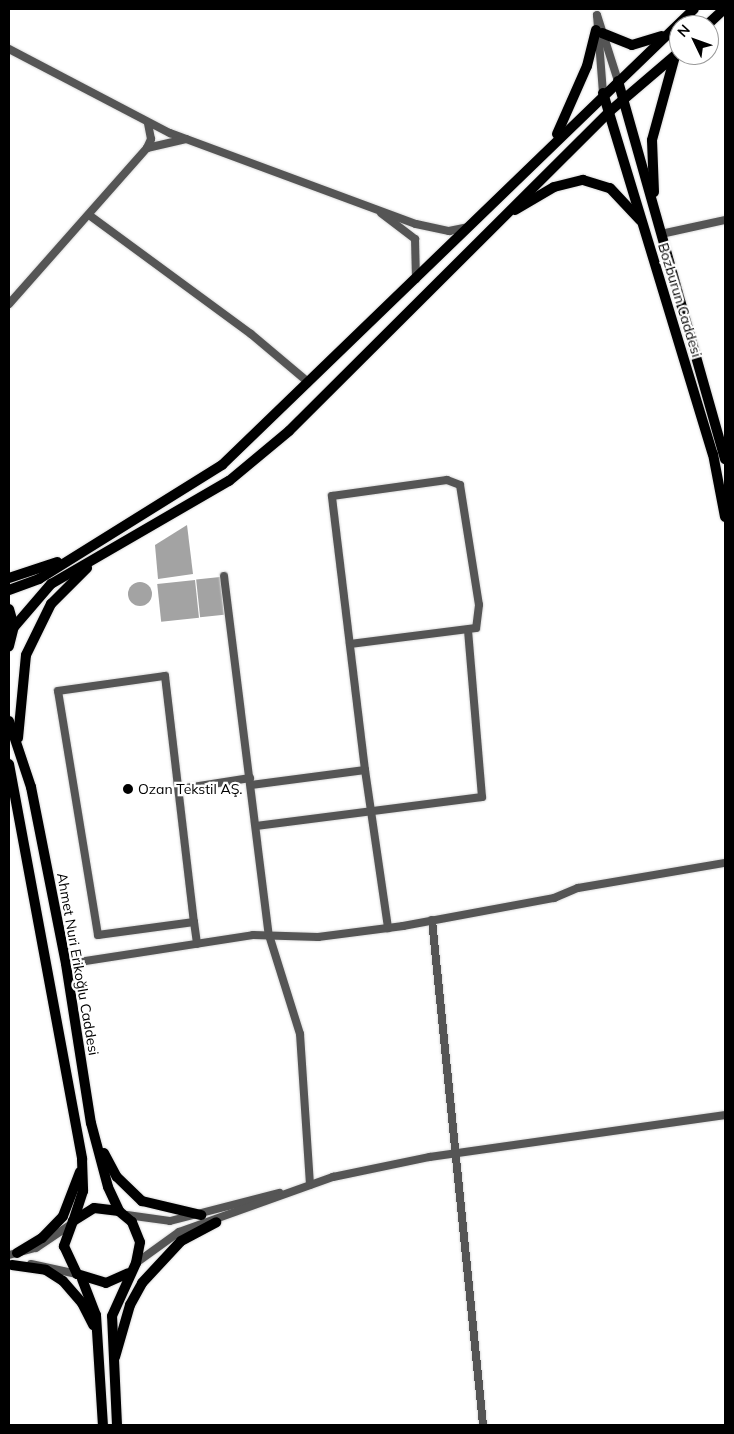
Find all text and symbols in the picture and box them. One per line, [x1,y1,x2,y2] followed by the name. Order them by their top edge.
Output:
[669,15,719,65] north arrow
[673,21,694,41] text: N
[655,241,705,359] street label: Bozburun Caddesi
[138,781,242,797] place label: Ozan Tekstil AŞ.
[122,783,134,795] marker: Ozan Tekstil AŞ.
[54,871,102,1057] street label: Ahmet Nuri Erikoğlu Caddesi

